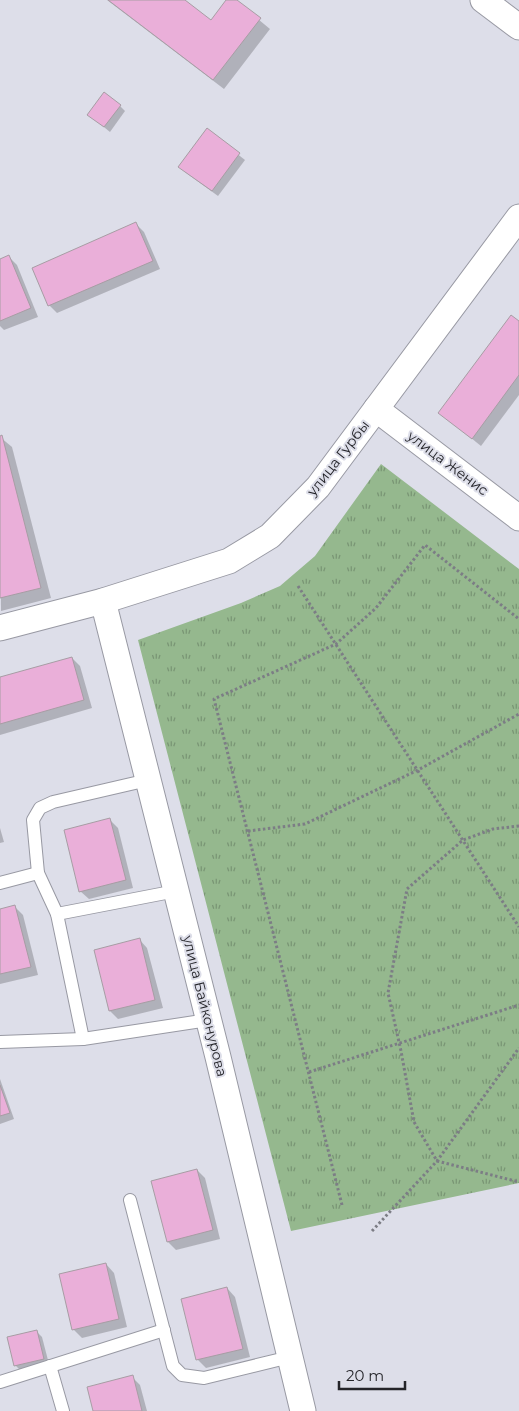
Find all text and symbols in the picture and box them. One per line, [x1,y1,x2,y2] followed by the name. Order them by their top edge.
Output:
[302,416,373,500] street label: улица Гурбы
[403,426,492,499] street label: улица Женис
[179,933,231,1078] street label: улица Байконурова
[339,1358,405,1390] scale bar
[346,1366,384,1385] text: 20 m

